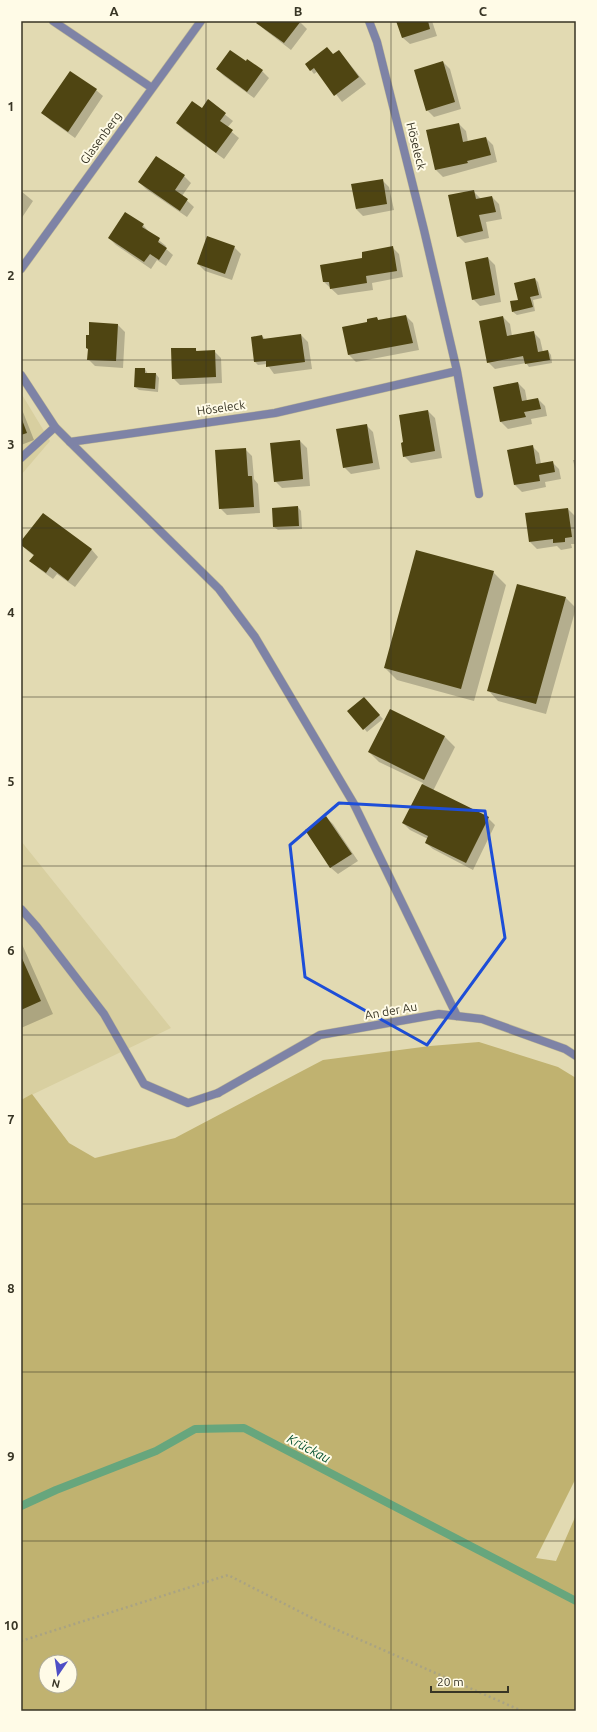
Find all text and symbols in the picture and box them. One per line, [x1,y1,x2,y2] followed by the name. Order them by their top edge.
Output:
[109,4,119,18] text: A
[294,4,303,18] text: B
[479,4,488,18] text: C
[7,99,15,113] text: 1
[77,109,124,166] street label: Glasenberg
[404,121,429,171] street label: Höseleck
[7,268,15,282] text: 2
[196,398,246,417] street label: Höseleck
[7,437,15,451] text: 3
[7,605,15,619] text: 4
[7,774,15,788] text: 5
[7,943,15,957] text: 6
[364,1000,418,1022] street label: An der Au
[7,1112,15,1126] text: 7
[7,1281,15,1295] text: 8
[285,1431,333,1465] water label: Krückau
[7,1449,15,1463] text: 9
[4,1618,18,1632] text: 10
[38,1654,78,1694] north arrow
[431,1668,508,1694] scale bar
[437,1675,464,1688] text: 20 m
[50,1677,61,1691] text: N

